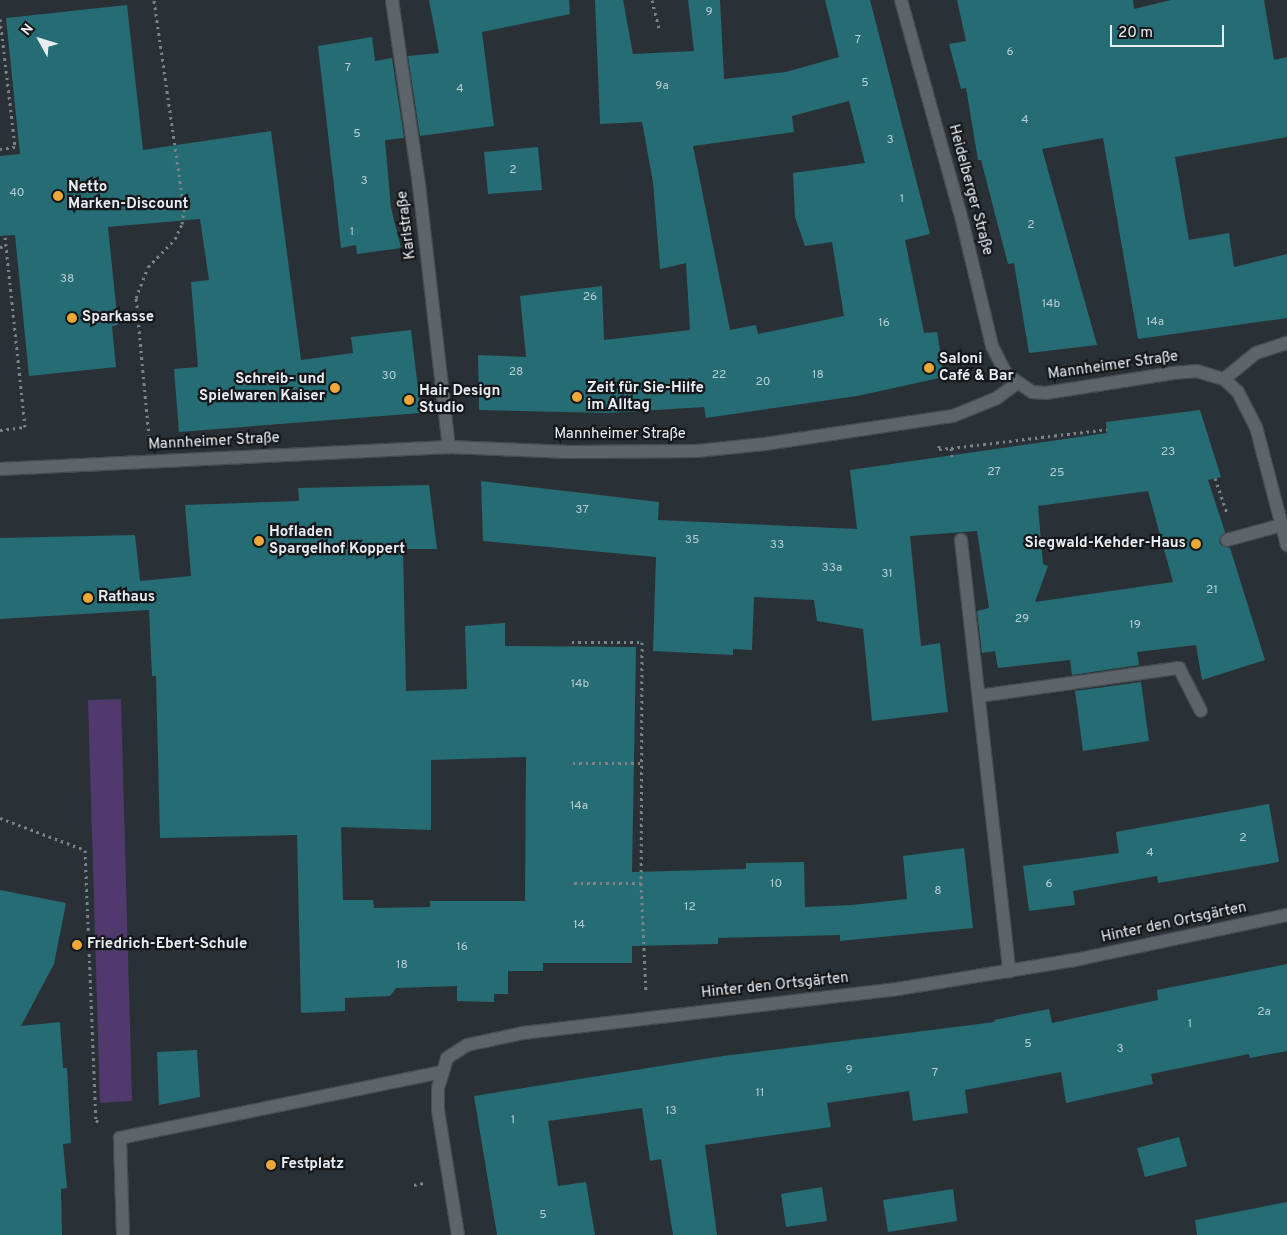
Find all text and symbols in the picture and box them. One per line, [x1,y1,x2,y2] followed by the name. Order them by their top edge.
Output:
[705,6,713,20] house number: 9
[15,15,65,65] north arrow
[1112,15,1226,47] scale bar
[18,21,38,40] text: N
[1118,24,1153,43] text: 20 m
[855,34,861,48] house number: 7
[1006,46,1014,60] house number: 6
[345,62,351,76] house number: 7
[861,77,869,91] house number: 5
[655,80,669,94] house number: 9a
[456,83,464,97] house number: 4
[1021,114,1029,128] house number: 4
[944,123,996,257] street label: Heidelberger Straße
[353,128,361,142] house number: 5
[886,134,894,148] house number: 3
[509,164,517,178] house number: 2
[360,175,368,189] house number: 3
[68,178,188,213] place label: Netto Marken-Discount
[9,187,25,201] house number: 40
[52,190,64,202] marker: Netto Marken-Discount
[394,190,420,260] street label: Karlstraße
[900,193,904,207] house number: 1
[1027,219,1035,233] house number: 2
[350,226,354,240] house number: 1
[60,273,74,287] house number: 38
[583,291,597,305] house number: 26
[1042,298,1060,312] house number: 14b
[82,309,154,327] place label: Sparkasse
[66,312,78,324] marker: Sparkasse
[1146,316,1164,330] house number: 14a
[878,317,890,331] house number: 16
[1047,348,1179,384] street label: Mannheimer Straße
[939,350,1014,385] place label: Saloni Café & Bar
[923,362,935,374] marker: Saloni Café & Bar
[509,366,523,380] house number: 28
[712,369,726,383] house number: 22
[812,369,824,383] house number: 18
[199,370,325,405] place label: Schreib- und Spielwaren Kaiser
[382,370,396,384] house number: 30
[755,376,771,390] house number: 20
[587,379,704,414] place label: Zeit für Sie-Hilfe im Alltag
[329,382,341,394] marker: Schreib- und Spielwaren Kaiser
[419,382,500,417] place label: Hair Design Studio
[571,391,583,403] marker: Zeit für Sie-Hilfe im Alltag
[403,394,415,406] marker: Hair Design Studio
[554,426,686,444] street label: Mannheimer Straße
[148,430,280,454] street label: Mannheimer Straße
[1161,446,1175,460] house number: 23
[987,466,1001,480] house number: 27
[1050,467,1064,481] house number: 25
[575,504,589,518] house number: 37
[269,523,405,558] place label: Hofladen Spargelhof Koppert
[685,534,699,548] house number: 35
[253,535,265,547] marker: Hofladen Spargelhof Koppert
[1025,535,1186,553] place label: Siegwald-Kehder-Haus
[1190,538,1202,550] marker: Siegwald-Kehder-Haus
[770,539,784,553] house number: 33
[822,562,842,576] house number: 33a
[881,568,893,582] house number: 31
[1206,584,1218,598] house number: 21
[98,589,155,607] place label: Rathaus
[82,592,94,604] marker: Rathaus
[1015,613,1029,627] house number: 29
[1129,619,1141,633] house number: 19
[571,678,589,692] house number: 14b
[570,800,588,814] house number: 14a
[1239,832,1247,846] house number: 2
[1146,847,1154,861] house number: 4
[770,878,782,892] house number: 10
[1045,878,1053,892] house number: 6
[934,885,942,899] house number: 8
[1100,899,1248,947] street label: Hinter den Ortsgärten
[684,901,696,915] house number: 12
[573,919,585,933] house number: 14
[87,936,247,954] place label: Friedrich-Ebert-Schule
[71,939,83,951] marker: Friedrich-Ebert-Schule
[456,941,468,955] house number: 16
[396,959,408,973] house number: 18
[700,969,850,1003] street label: Hinter den Ortsgärten
[1257,1006,1271,1020] house number: 2a
[1188,1018,1192,1032] house number: 1
[1024,1038,1032,1052] house number: 5
[1116,1043,1124,1057] house number: 3
[845,1064,853,1078] house number: 9
[932,1067,938,1081] house number: 7
[756,1087,764,1101] house number: 11
[665,1105,677,1119] house number: 13
[511,1114,515,1128] house number: 1
[281,1156,344,1174] place label: Festplatz
[265,1159,277,1171] marker: Festplatz
[539,1209,547,1223] house number: 5

